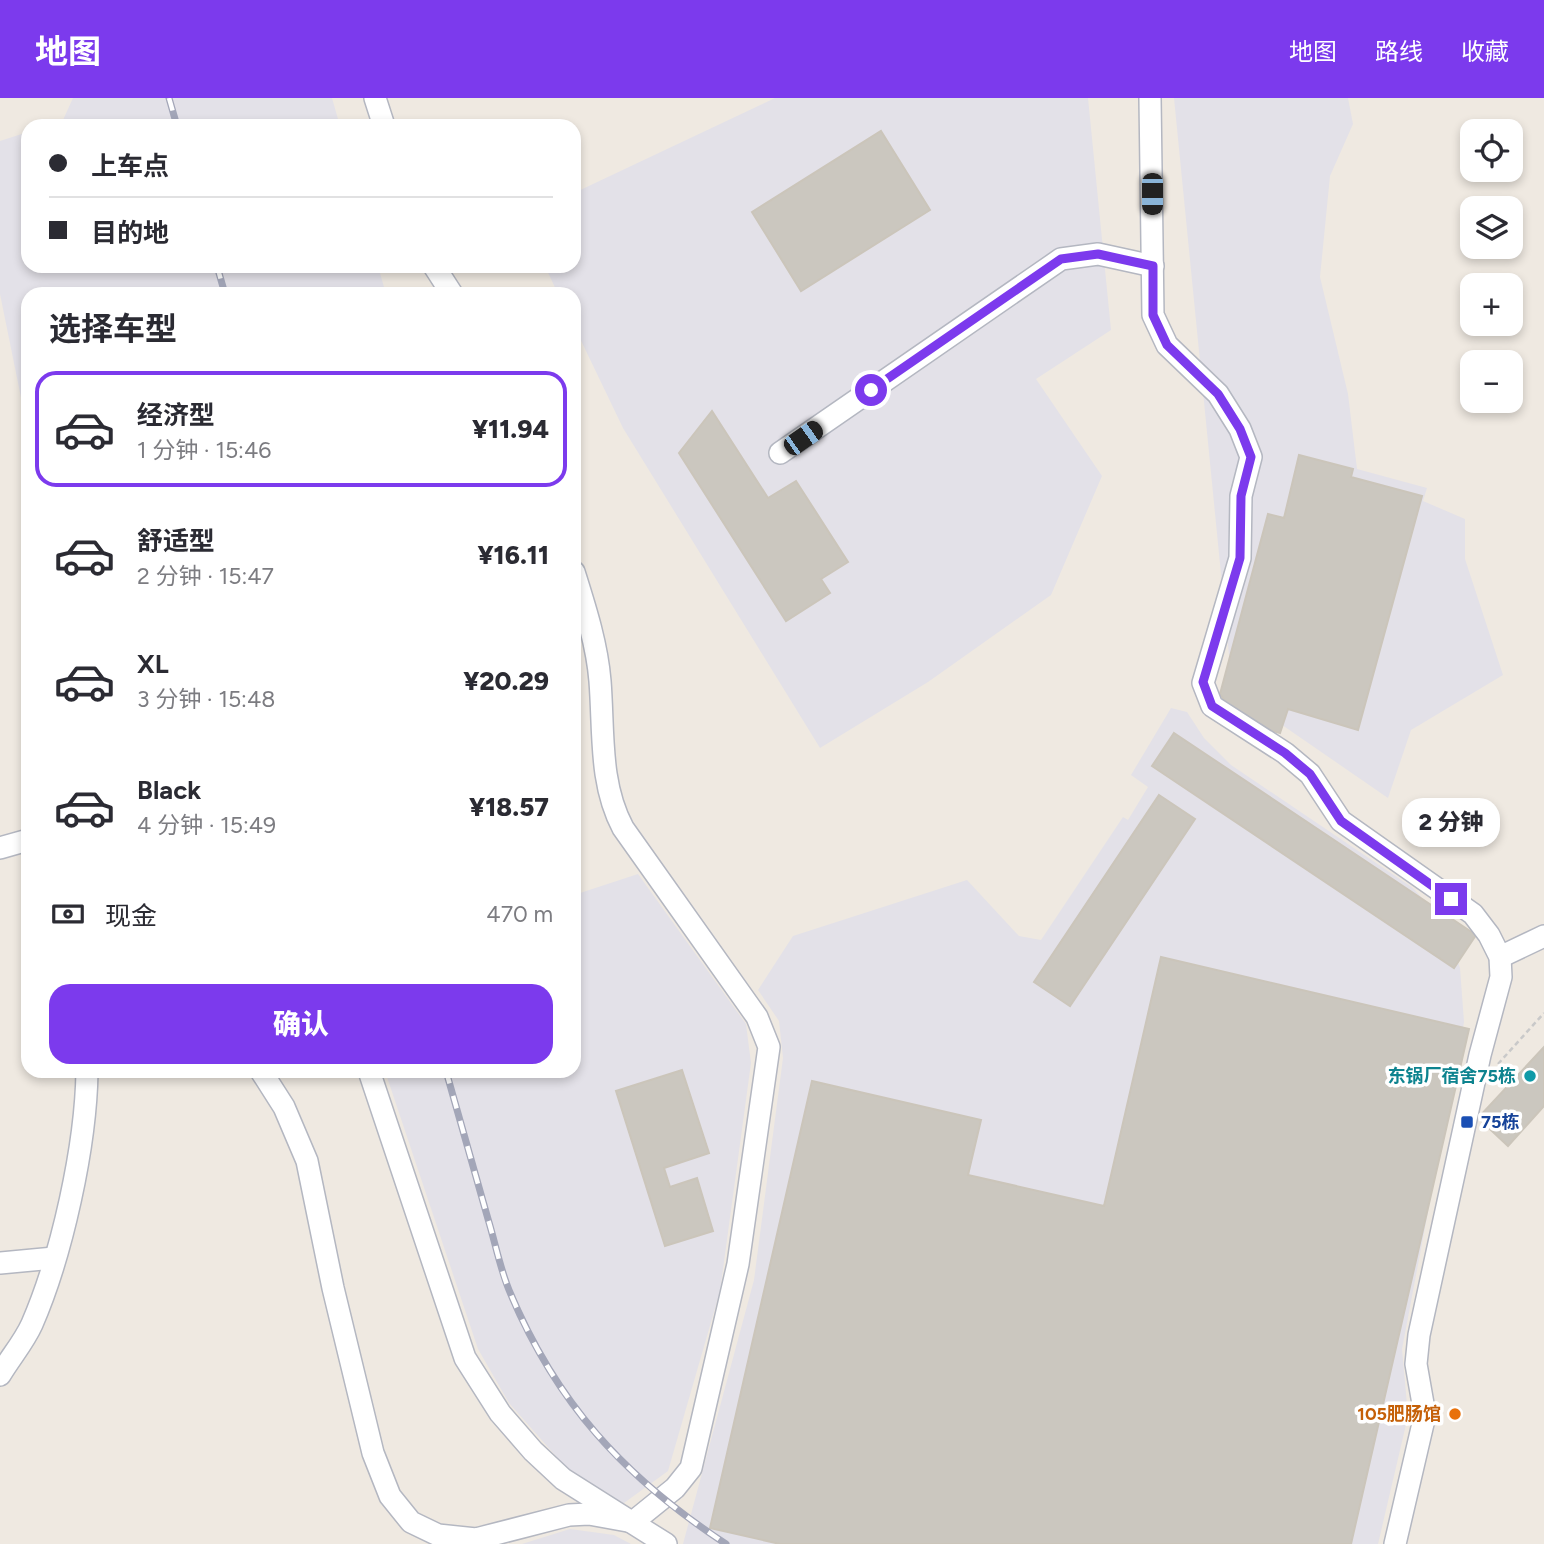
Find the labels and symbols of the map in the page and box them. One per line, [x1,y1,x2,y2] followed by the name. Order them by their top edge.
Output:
[1142,173,1163,215] car
[855,374,887,406] route start
[780,417,827,459] car
[1402,798,1500,846] callout: 2 分钟
[1435,883,1467,915] route end
[1388,1065,1516,1087] place label: 东锅厂宿舍75栋
[1522,1068,1538,1084] marker: 东锅厂宿舍75栋
[1481,1111,1519,1133] place label: 75栋
[1459,1114,1475,1130] marker: 75栋
[1357,1403,1441,1425] place label: 105肥肠馆
[1447,1406,1463,1422] marker: 105肥肠馆

